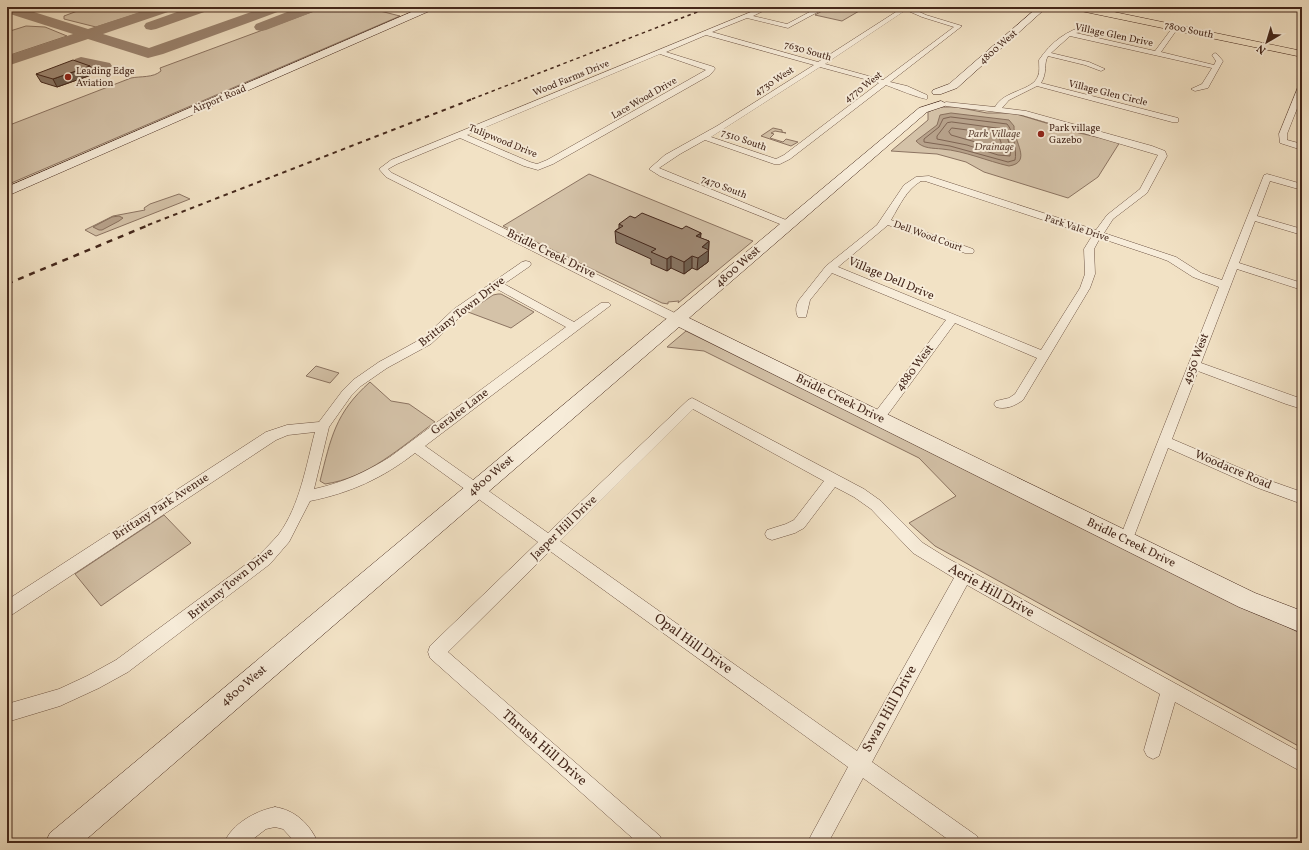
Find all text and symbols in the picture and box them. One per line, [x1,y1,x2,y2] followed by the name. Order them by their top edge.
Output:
[1163,18,1215,42] street label: 7800 South
[1074,20,1155,50] street label: Village Glen Drive
[1247,22,1287,62] north arrow
[976,26,1021,68] street label: 4800 West
[783,38,833,64] street label: 7630 South
[1254,40,1270,57] text: N
[531,56,612,100] street label: Wood Farms Drive
[751,63,797,99] street label: 4730 West
[76,64,135,90] place label: Leading Edge Aviation
[841,68,885,106] street label: 4770 West
[63,72,73,82] marker: Leading Edge Aviation
[609,73,680,122] street label: Lace Wood Drive
[1067,76,1149,110] street label: Village Glen Circle
[190,81,249,117] street label: Airport Road
[467,121,540,161] street label: Tulipwood Drive
[1049,121,1100,147] place label: Park village Gazebo
[719,126,769,154] street label: 7510 South
[968,127,1020,155] water label: Park Village Drainage
[1036,129,1046,139] marker: Park village Gazebo
[699,172,749,202] street label: 7470 South
[1043,211,1111,245] street label: Park Vale Drive
[892,217,965,255] street label: Dell Wood Court
[504,226,598,283] street label: Bridle Creek Drive
[712,243,764,291] street label: 4800 West
[846,254,937,304] street label: Village Dell Drive
[415,273,509,351] street label: Brittany Town Drive
[1179,331,1213,387] street label: 4950 West
[892,341,938,395] street label: 4880 West
[793,371,887,428] street label: Bridle Creek Drive
[428,385,492,439] street label: Geralee Lane
[1192,447,1274,494] street label: Woodacre Road
[464,452,518,500] street label: 4800 West
[110,470,212,544] street label: Brittany Park Avenue
[527,492,601,564] street label: Jasper Hill Drive
[1084,515,1178,572] street label: Bridle Creek Drive
[185,544,277,624] street label: Brittany Town Drive
[944,559,1038,623] street label: Aerie Hill Drive
[650,609,736,679] street label: Opal Hill Drive
[217,662,271,710] street label: 4800 West
[858,662,922,756] street label: Swan Hill Drive
[497,706,591,791] street label: Thrush Hill Drive

